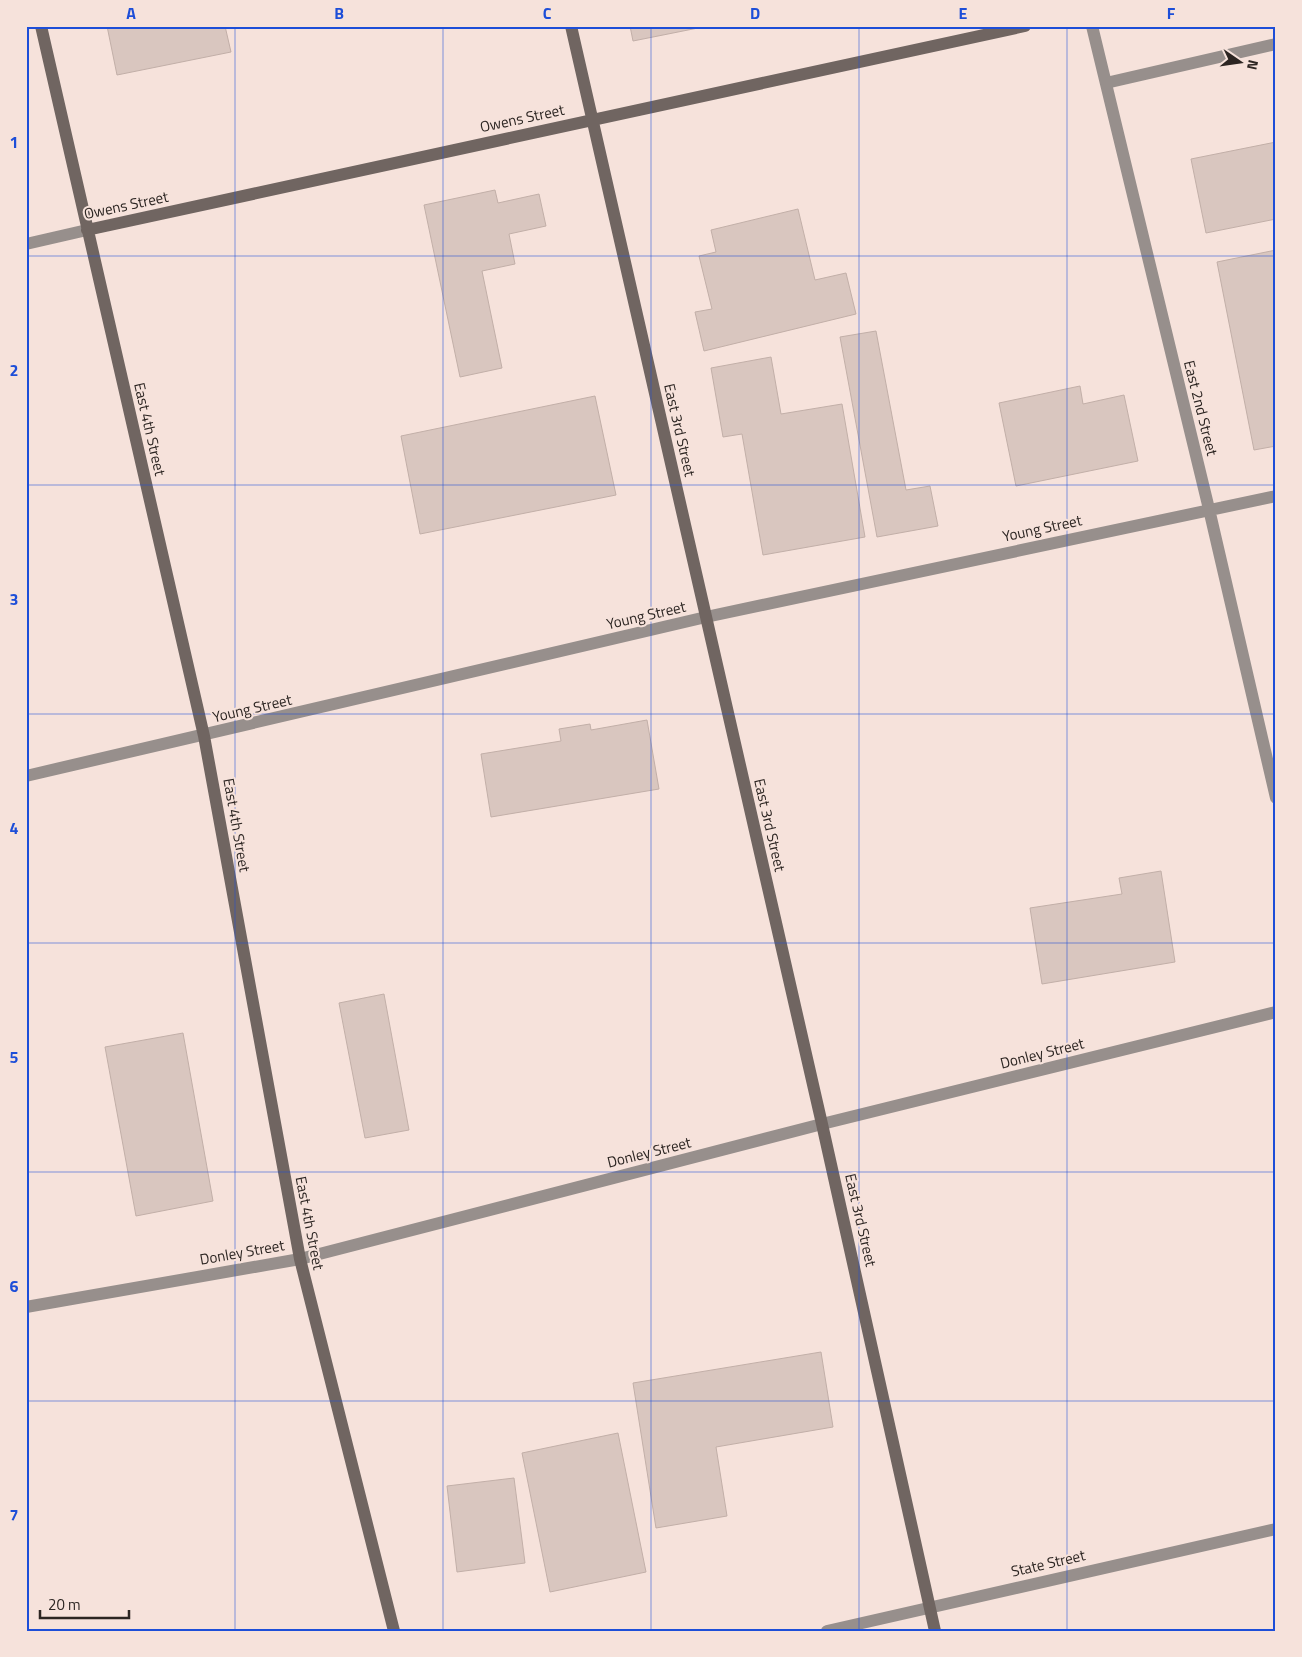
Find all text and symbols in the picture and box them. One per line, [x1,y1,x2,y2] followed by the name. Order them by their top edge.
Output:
[126,1,136,25] text: A
[334,1,344,25] text: B
[543,1,552,25] text: C
[750,1,760,25] text: D
[959,1,968,25] text: E
[1167,1,1176,25] text: F
[1214,38,1264,88] north arrow
[1242,58,1264,72] text: N
[478,98,567,138] street label: Owens Street
[10,130,18,154] text: 1
[82,185,171,225] street label: Owens Street
[10,358,18,382] text: 2
[1178,358,1224,459] street label: East 2nd Street
[128,380,172,479] street label: East 4th Street
[658,381,702,479] street label: East 3rd Street
[1000,508,1085,548] street label: Young Street
[10,587,18,611] text: 3
[604,595,689,635] street label: Young Street
[210,688,295,728] street label: Young Street
[217,776,257,875] street label: East 4th Street
[748,776,792,874] street label: East 3rd Street
[10,816,19,840] text: 4
[998,1031,1087,1075] street label: Donley Street
[10,1045,19,1069] text: 5
[605,1130,694,1174] street label: Donley Street
[839,1171,883,1269] street label: East 3rd Street
[290,1174,330,1273] street label: East 4th Street
[198,1233,287,1271] street label: Donley Street
[10,1274,19,1298] text: 6
[10,1503,18,1527] text: 7
[1009,1543,1088,1583] street label: State Street
[40,1587,129,1619] scale bar
[48,1593,81,1616] text: 20 m

